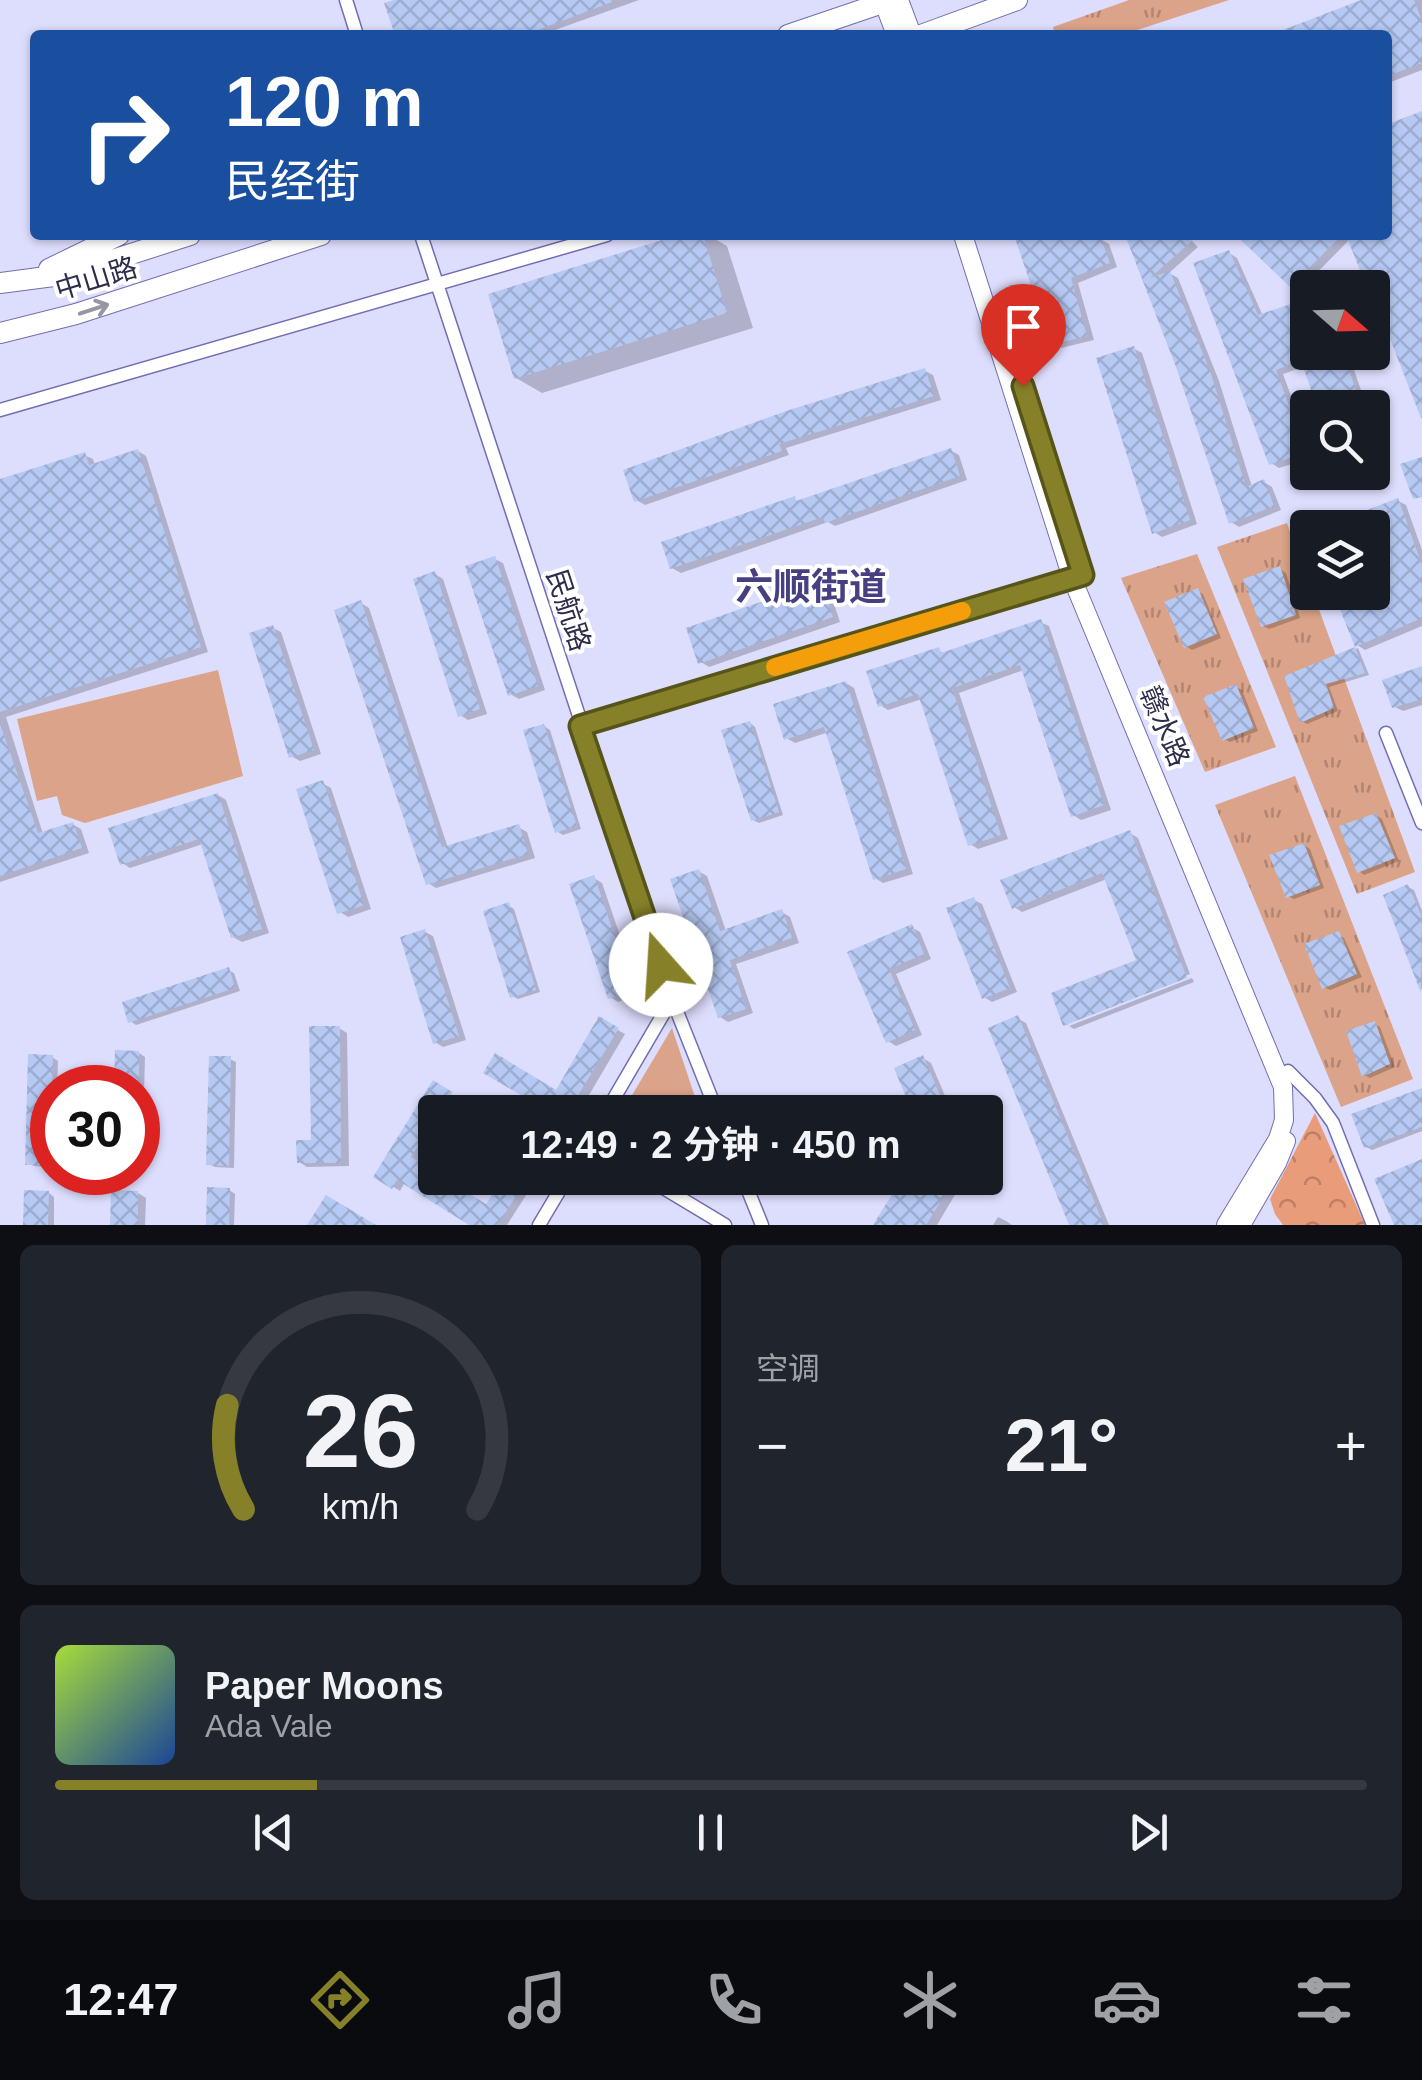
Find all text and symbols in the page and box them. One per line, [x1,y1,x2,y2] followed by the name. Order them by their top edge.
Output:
[225,63,423,141] text: 120 m
[60,70,190,200] icon: right
[225,156,360,207] text: 民经街
[51,251,141,306] street label: 中山路
[1290,270,1390,370] north arrow
[1290,270,1390,610] map controls
[981,284,1066,387] pin
[78,298,110,316] one-way arrow
[996,299,1051,354] icon: arrive
[1290,390,1390,490] button: search
[1290,510,1390,610] button: layers
[541,565,596,655] street label: 民航路
[735,566,887,608] district label: 六顺街道
[1134,681,1195,771] street label: 赣水路
[609,913,713,1017] position arrow
[30,1065,160,1195] speed limit sign: 30
[520,1124,901,1166] text: 12:49 · 2 分钟 · 450 m
[756,1351,820,1387] text: 空调
[303,1373,418,1489] text: 26
[1005,1403,1118,1487] text: 21°
[756,1415,788,1477] text: −
[1335,1415,1367,1477] text: +
[322,1487,399,1527] text: km/h
[205,1665,444,1707] text: Paper Moons
[205,1708,333,1744] text: Ada Vale
[246,1805,301,1860] icon: previous
[683,1805,738,1860] icon: pause
[1121,1805,1176,1860] icon: next
[305,1965,375,2035] icon: directions
[502,1965,572,2035] icon: music
[699,1965,769,2035] icon: phone
[895,1965,965,2035] icon: climate
[1092,1965,1162,2035] icon: car
[1289,1965,1359,2035] icon: filters
[63,1974,178,2025] text: 12:47

